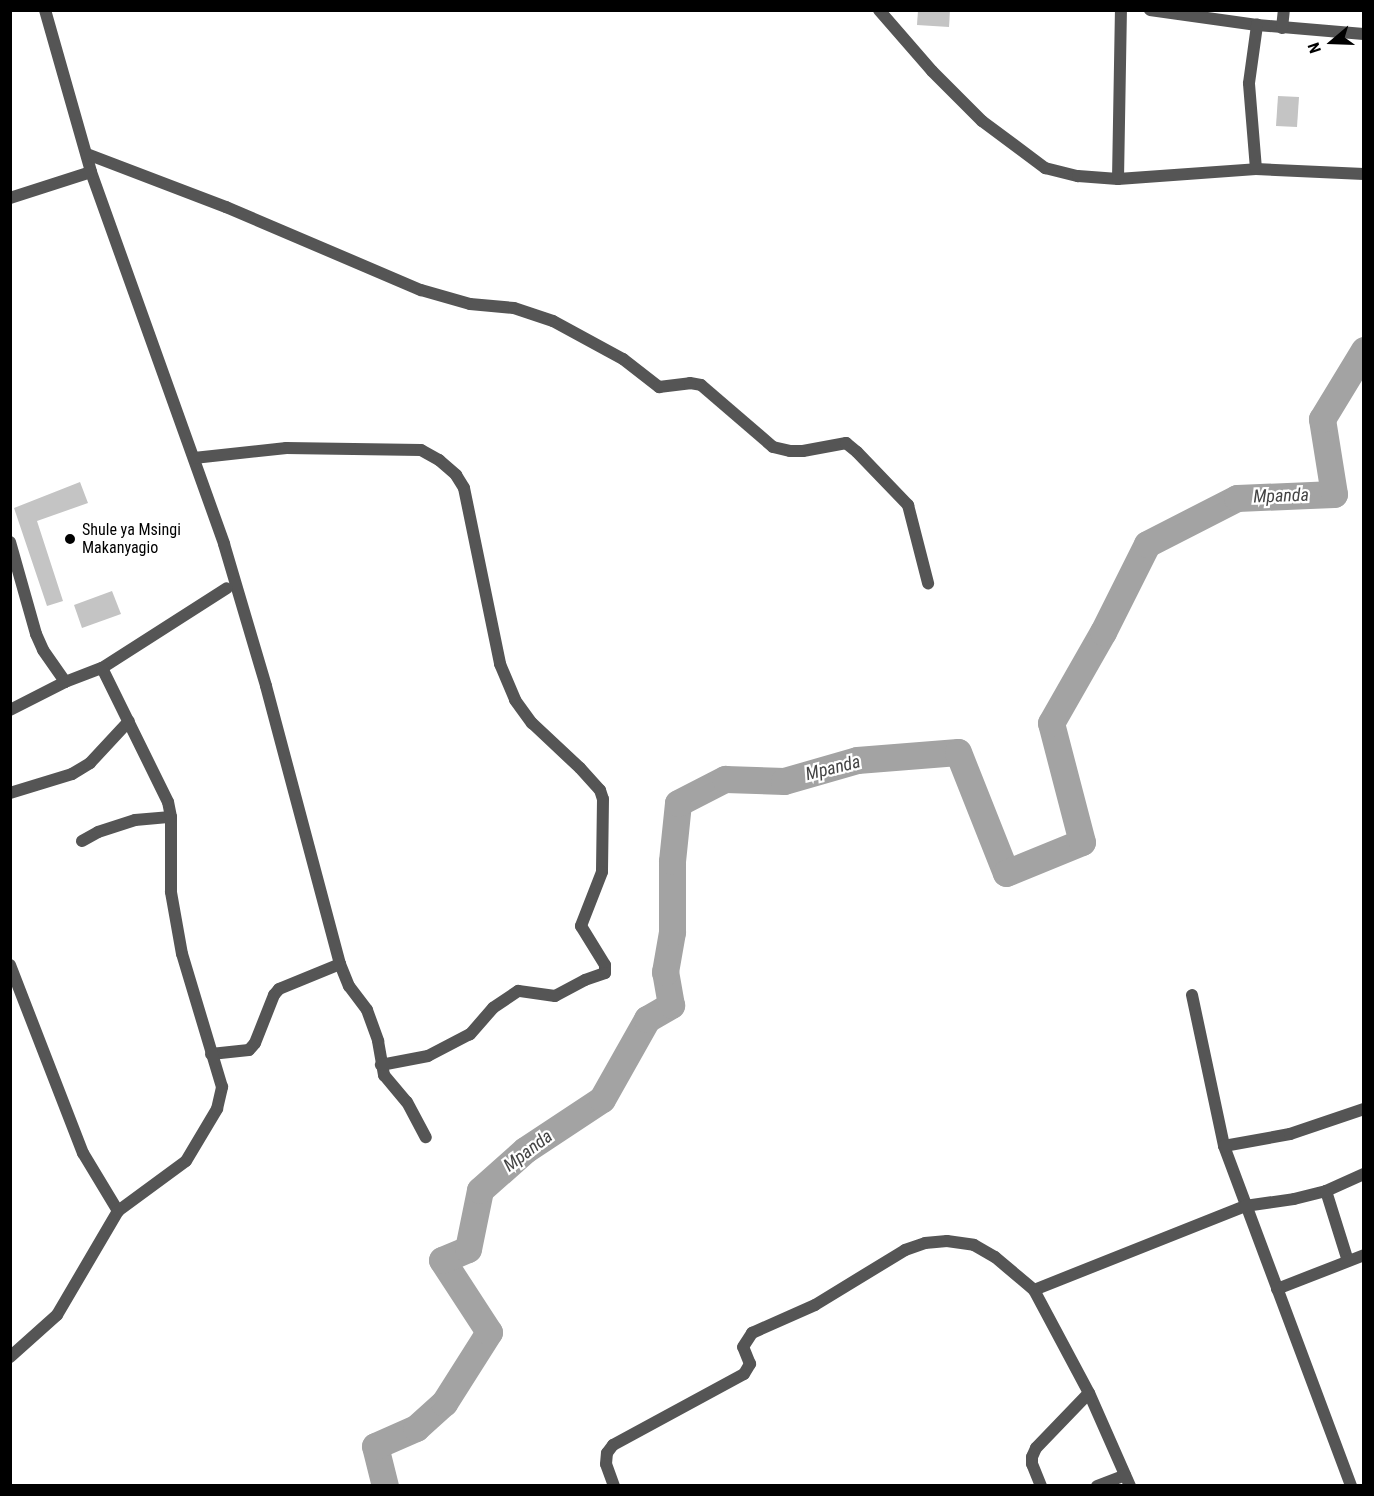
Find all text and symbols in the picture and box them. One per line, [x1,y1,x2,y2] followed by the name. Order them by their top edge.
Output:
[1302,12,1362,72] north arrow
[1304,40,1325,56] text: N
[1253,484,1309,508] water label: Mpanda
[82,520,181,558] place label: Shule ya Msingi Makanyagio
[63,532,77,546] marker: Shule ya Msingi Makanyagio
[803,751,863,785] water label: Mpanda
[499,1126,557,1176] water label: Mpanda

